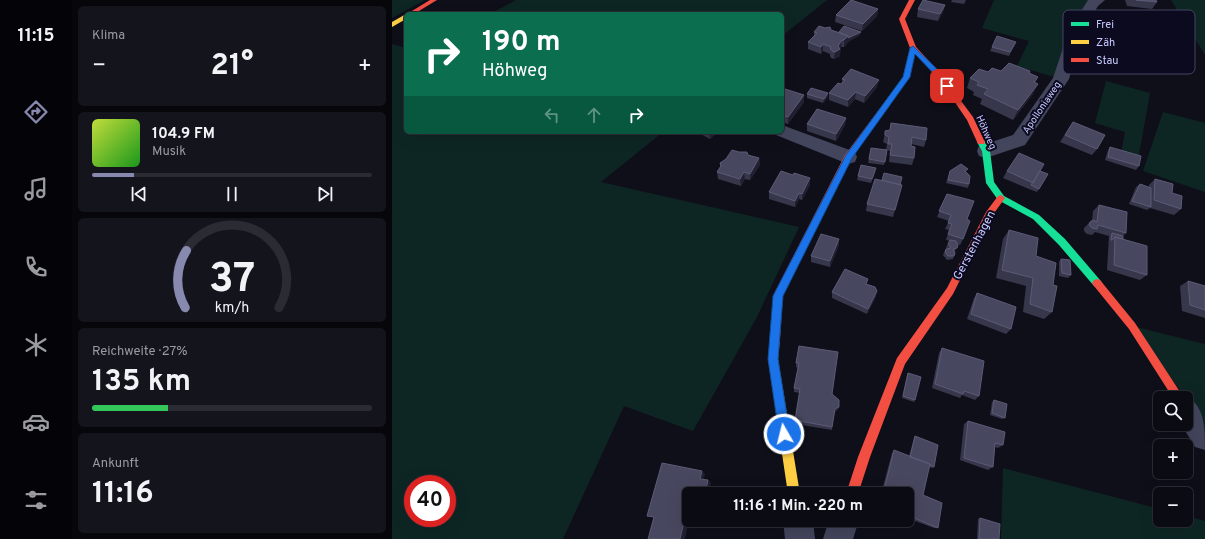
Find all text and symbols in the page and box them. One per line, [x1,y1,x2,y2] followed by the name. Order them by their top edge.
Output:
[1063,10,1195,74] legend
[1096,18,1114,32] text: Frei
[18,25,54,48] text: 11:15
[482,25,560,61] text: 190 m
[92,28,125,44] text: Klima
[416,28,468,80] icon: right
[1096,36,1115,50] text: Zäh
[211,48,253,85] text: 21°
[92,53,106,80] text: −
[358,53,372,80] text: +
[1096,54,1119,68] text: Stau
[482,60,547,83] text: Höhweg
[930,69,964,103] pin
[936,75,958,97] icon: arrive
[1020,79,1065,137] street label: Apolloniaweg
[22,98,50,126] icon: directions
[541,104,563,126] icon: left
[583,104,605,126] icon: ahead
[625,104,647,126] icon: right
[972,113,999,152] street label: Höhweg
[152,125,215,144] text: 104.9 FM
[152,144,186,160] text: Musik
[22,175,50,203] icon: music
[128,183,150,205] icon: previous
[221,183,243,205] icon: pause
[314,183,336,205] icon: next
[950,208,1000,283] street label: Gerstenhagen
[22,253,50,281] icon: phone
[209,253,255,306] text: 37
[215,298,249,316] text: km/h
[22,331,50,359] icon: climate
[92,344,188,360] text: Reichweite · 27%
[92,364,191,401] text: 135 km
[1153,391,1193,527] map controls
[1153,391,1193,431] button: search
[22,408,50,436] icon: car
[763,413,805,455] position arrow
[1153,439,1193,479] button: +
[92,456,139,472] text: Ankunft
[404,475,456,527] speed limit sign: 40
[92,476,154,513] text: 11:16
[22,486,50,514] icon: filters
[1153,487,1193,527] button: −
[733,497,863,516] text: 11:16 · 1 Min. · 220 m

